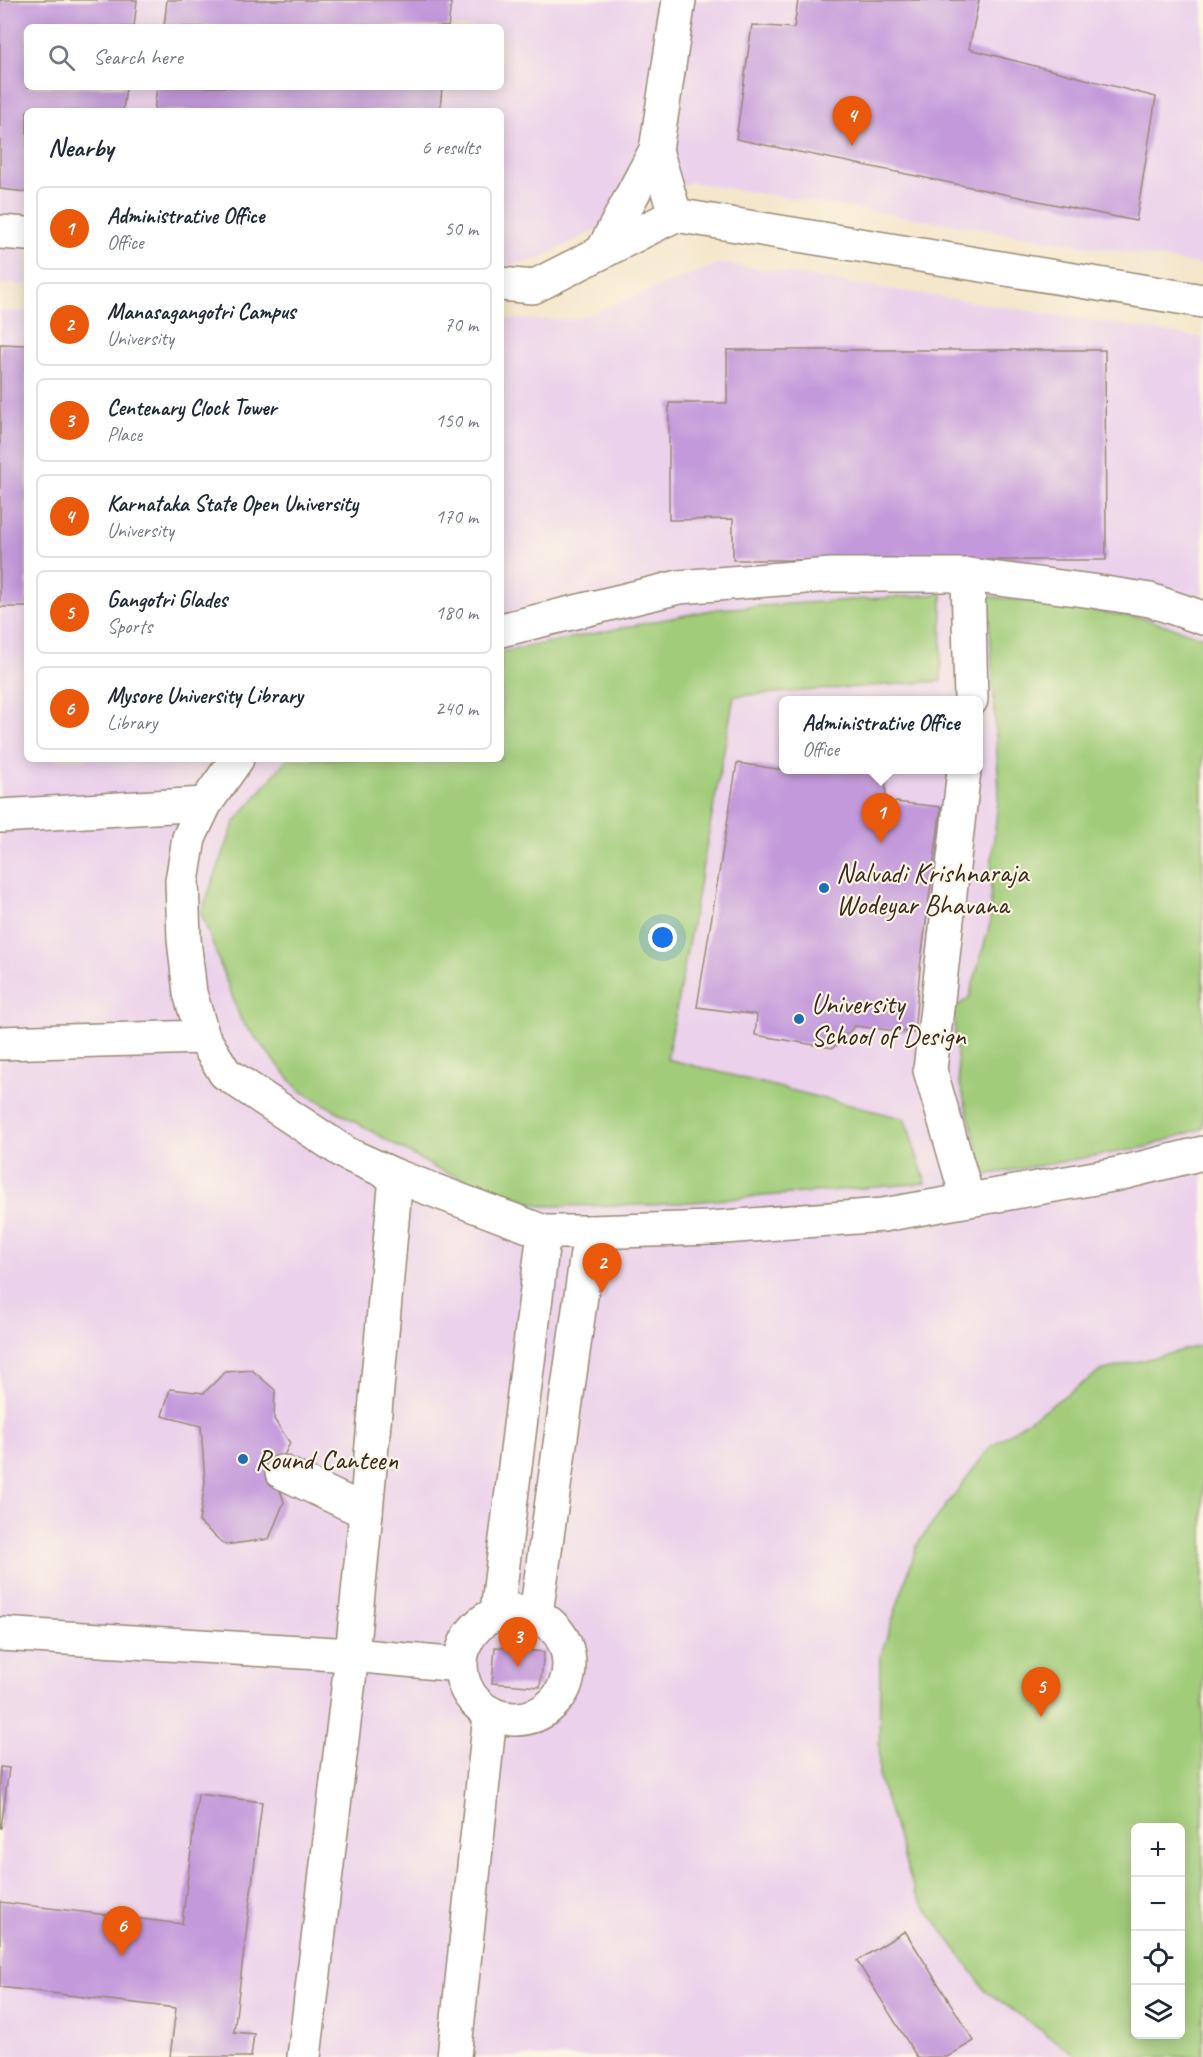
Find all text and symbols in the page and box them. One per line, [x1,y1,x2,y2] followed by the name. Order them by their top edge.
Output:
[24,24,504,90] search box
[45,41,78,74] icon: search
[93,43,183,71] text: Search here
[832,96,872,146] pin: 4
[48,131,113,164] text: Nearby
[421,135,480,160] text: 6 results
[107,202,264,230] text: Administrative Office
[65,216,74,241] text: 1
[444,216,478,241] text: 50 m
[107,230,144,255] text: Office
[107,298,296,326] text: Manasagangotri Campus
[65,312,74,337] text: 2
[444,312,478,337] text: 70 m
[107,326,174,351] text: University
[107,394,277,422] text: Centenary Clock Tower
[65,408,74,433] text: 3
[435,408,478,433] text: 150 m
[107,422,142,447] text: Place
[107,490,358,518] text: Karnataka State Open University
[65,504,74,529] text: 4
[435,504,478,529] text: 170 m
[107,518,174,543] text: University
[107,586,227,614] text: Gangotri Glades
[65,600,74,625] text: 5
[435,600,478,625] text: 180 m
[107,614,152,639] text: Sports
[107,682,303,710] text: Mysore University Library
[65,696,74,721] text: 6
[435,696,478,721] text: 240 m
[779,696,983,774] popup
[802,709,960,737] text: Administrative Office
[107,710,157,735] text: Library
[802,737,839,762] text: Office
[862,794,900,843] pin: 1
[836,855,1030,922] place label: Nalvadi Krishnaraja Wodeyar Bhavana
[817,881,831,895] marker: Nalvadi Krishnaraja Wodeyar Bhavana
[648,923,677,952] your location
[811,986,967,1053] place label: University School of Design
[792,1012,806,1026] marker: University School of Design
[582,1244,622,1293] pin: 2
[255,1442,398,1477] place label: Round Canteen
[236,1452,250,1466] marker: Round Canteen
[498,1618,538,1667] pin: 3
[1022,1668,1060,1717] pin: 5
[1131,1823,1185,2039] map controls
[1131,1823,1185,1877] button: +
[1131,1877,1185,1931] button: −
[102,1906,142,1956] pin: 6
[1131,1931,1185,1985] button: locate
[1131,1985,1185,2039] button: layers

